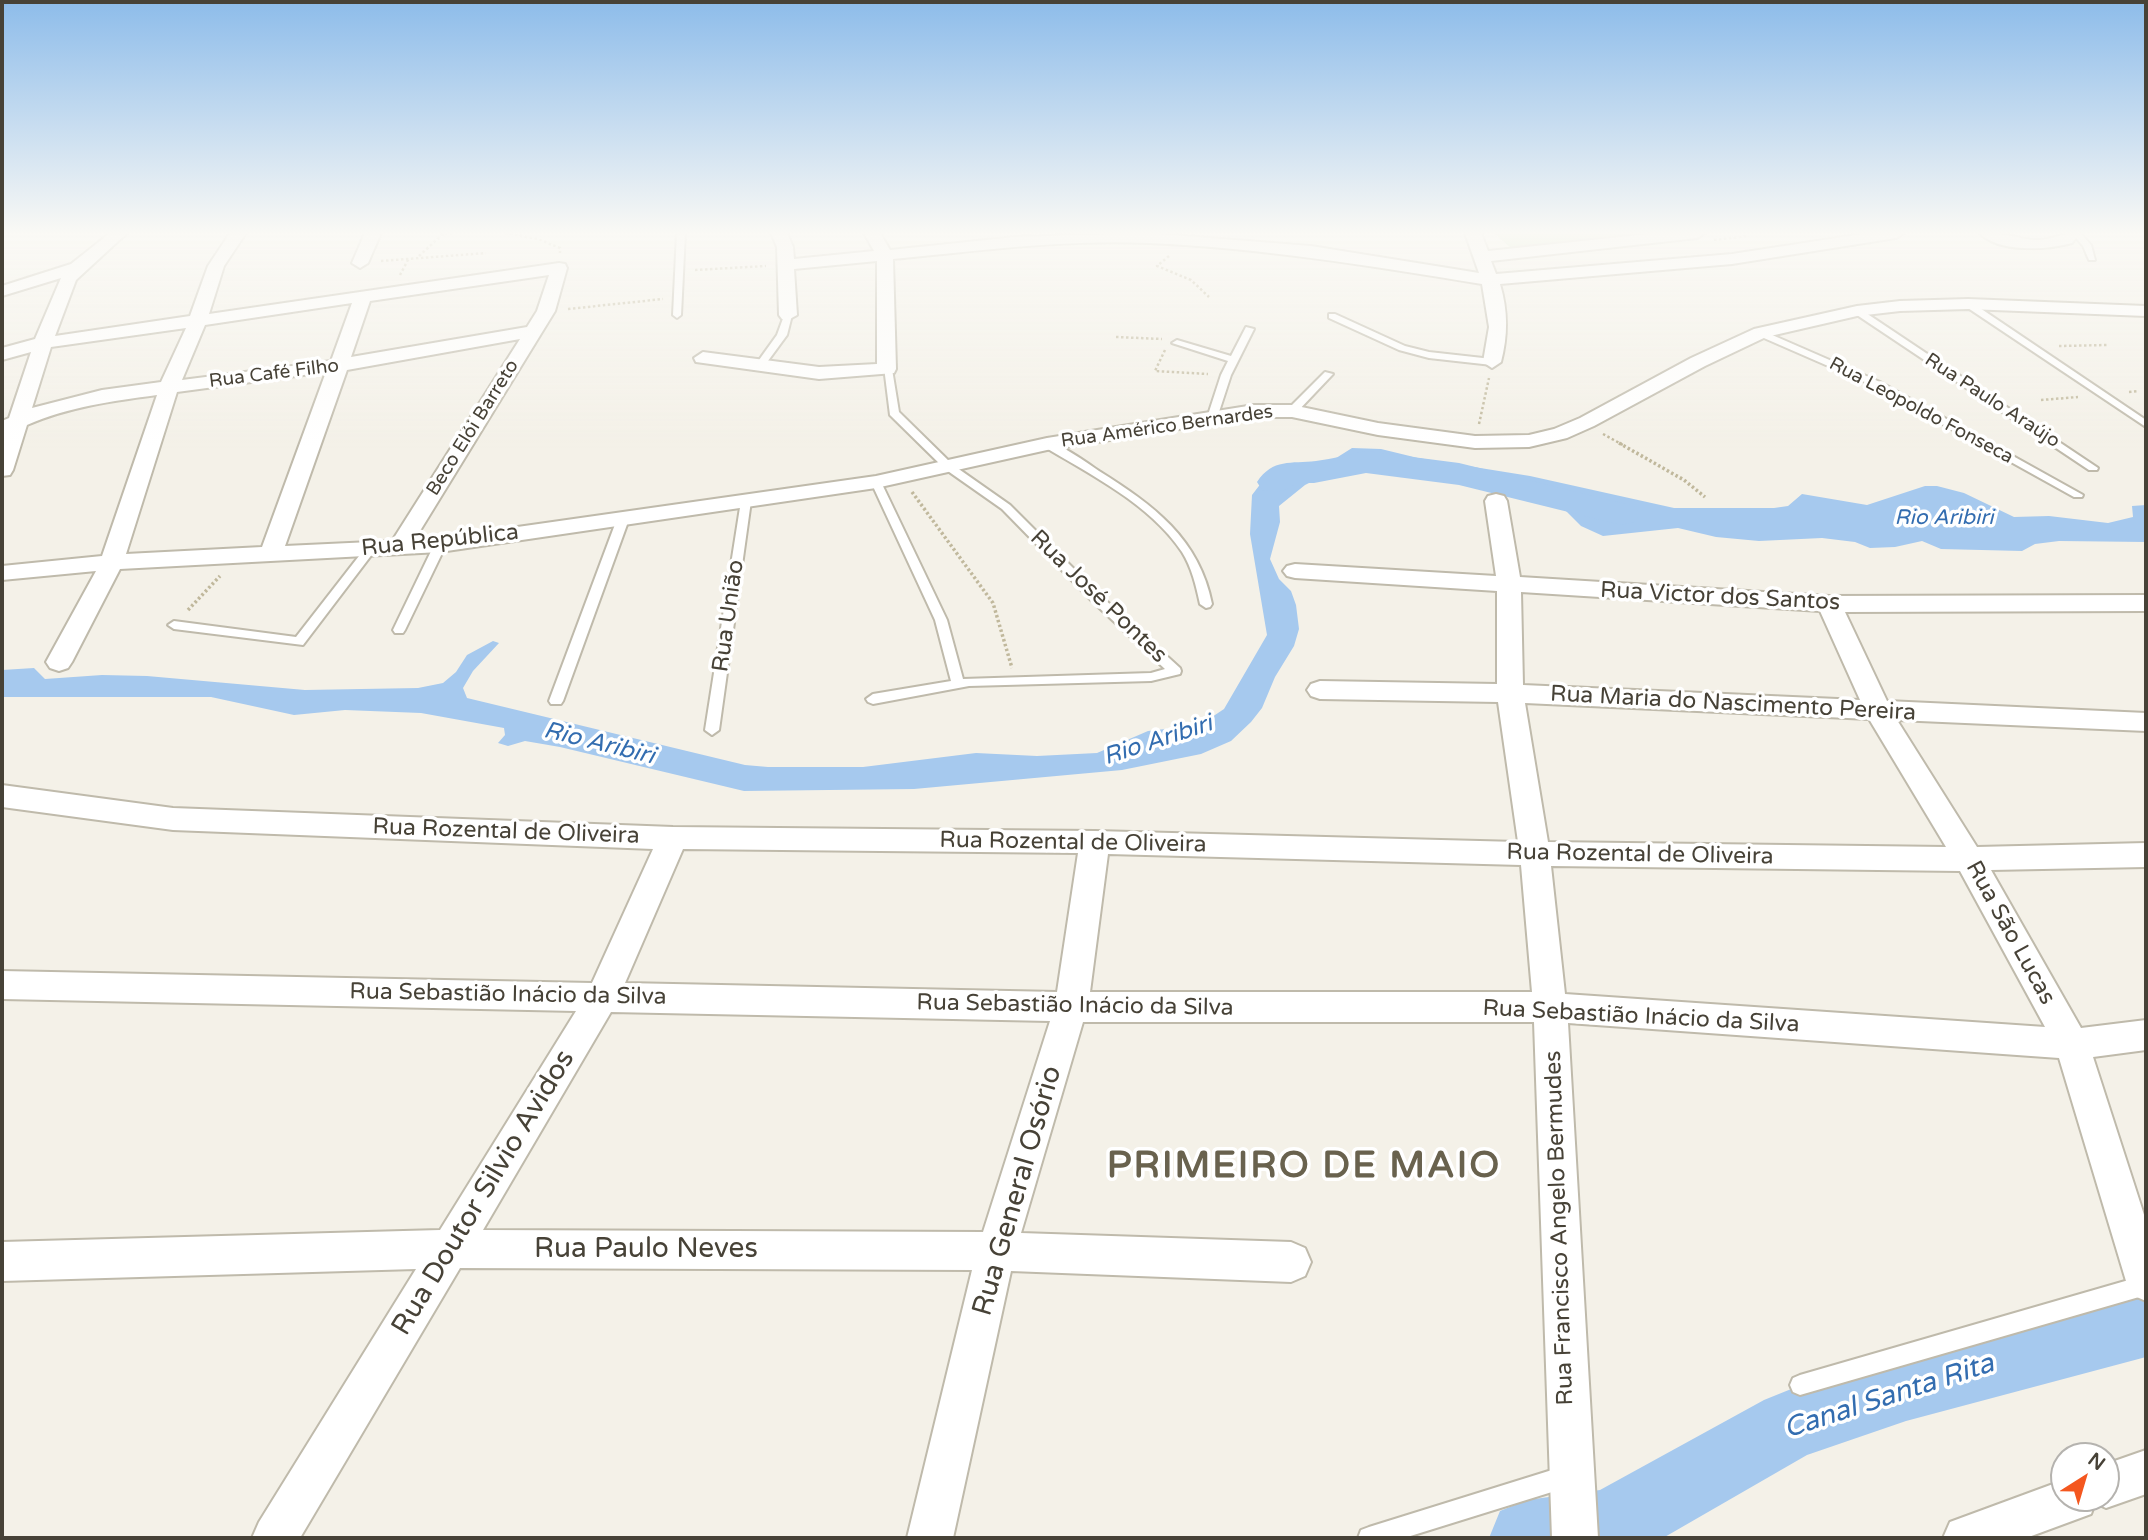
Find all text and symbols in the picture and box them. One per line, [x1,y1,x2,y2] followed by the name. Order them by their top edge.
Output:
[1920,349,2064,453] street label: Rua Paulo Araújo
[1825,353,2017,469] street label: Rua Leopoldo Fonseca
[208,355,340,393] street label: Rua Café Filho
[422,356,524,500] street label: Beco Elói Barreto
[1060,401,1274,453] street label: Rua Américo Bernardes
[1895,505,1993,531] water label: Rio Aribiri
[360,519,520,563] street label: Rua República
[1024,525,1172,669] street label: Rua José Pontes
[707,558,751,674] street label: Rua União
[1599,577,1841,617] street label: Rua Victor dos Santos
[1549,681,1917,727] street label: Rua Maria do Nascimento Pereira
[1100,710,1216,772] water label: Rio Aribiri
[541,716,657,772] water label: Rio Aribiri
[372,814,640,850] street label: Rua Rozental de Oliveira
[939,827,1207,859] street label: Rua Rozental de Oliveira
[1506,839,1774,871] street label: Rua Rozental de Oliveira
[1959,856,2061,1010] street label: Rua São Lucas
[349,978,667,1012] street label: Rua Sebastião Inácio da Silva
[916,989,1234,1023] street label: Rua Sebastião Inácio da Silva
[1482,995,1800,1039] street label: Rua Sebastião Inácio da Silva
[385,1044,583,1342] street label: Rua Doutor Silvio Avidos
[1540,1050,1580,1406] street label: Rua Francisco Angelo Bermudes
[966,1062,1070,1320] street label: Rua General Osório
[1109,1145,1499,1189] district label: PRIMEIRO DE MAIO
[534,1233,758,1267] street label: Rua Paulo Neves
[1780,1347,1998,1447] water label: Canal Santa Rita
[2050,1442,2120,1512] north arrow
[2084,1448,2109,1475] text: N

